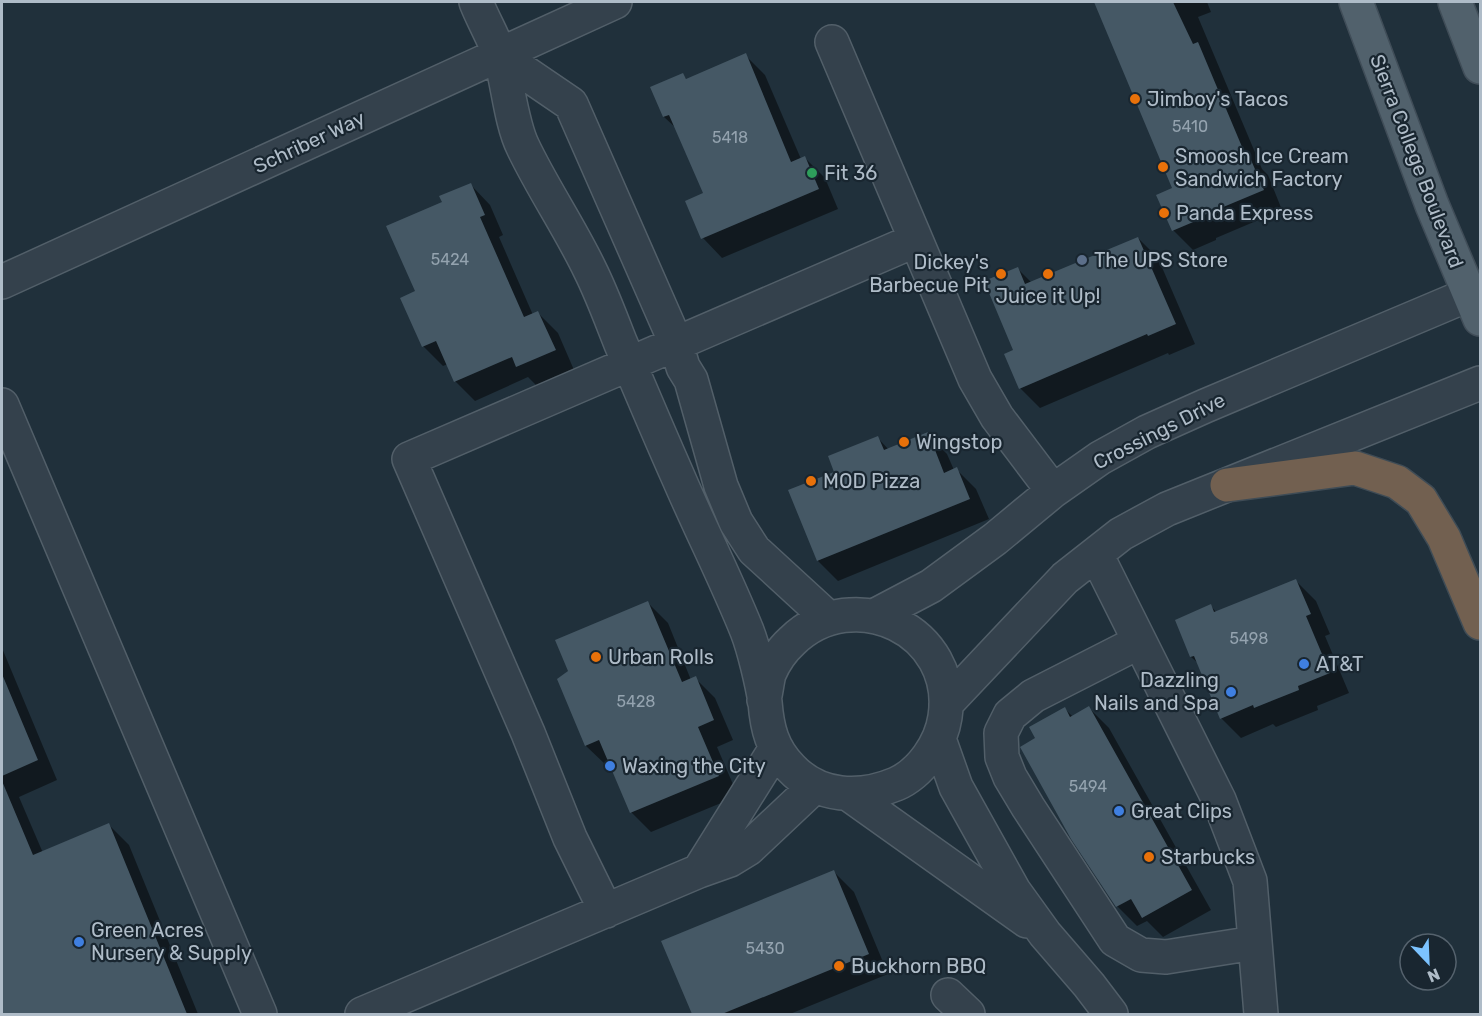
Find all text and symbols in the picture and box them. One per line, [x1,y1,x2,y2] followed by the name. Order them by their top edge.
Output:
[1365,51,1469,271] street label: Sierra College Boulevard
[1147,87,1288,111] place label: Jimboy's Tacos
[1128,92,1142,106] marker: Jimboy's Tacos
[249,106,369,178] street label: Schriber Way
[1172,117,1208,136] house number: 5410
[712,128,748,147] house number: 5418
[1175,144,1349,191] place label: Smoosh Ice Cream Sandwich Factory
[1156,160,1170,174] marker: Smoosh Ice Cream Sandwich Factory
[824,161,877,185] place label: Fit 36
[805,166,819,180] marker: Fit 36
[1176,201,1313,225] place label: Panda Express
[1157,206,1171,220] marker: Panda Express
[1094,248,1228,272] place label: The UPS Store
[431,250,469,269] house number: 5424
[869,250,989,297] place label: Dickey's Barbecue Pit
[1075,253,1089,267] marker: The UPS Store
[994,267,1008,281] marker: Dickey's Barbecue Pit
[1041,267,1055,281] marker: Juice it Up!
[995,284,1101,308] place label: Juice it Up!
[1089,387,1229,475] street label: Crossings Drive
[916,430,1002,454] place label: Wingstop
[897,435,911,449] marker: Wingstop
[823,469,920,493] place label: MOD Pizza
[804,474,818,488] marker: MOD Pizza
[1230,629,1268,648] house number: 5498
[608,645,714,669] place label: Urban Rolls
[589,650,603,664] marker: Urban Rolls
[1316,652,1364,676] place label: AT&T
[1297,657,1311,671] marker: AT&T
[1094,668,1219,715] place label: Dazzling Nails and Spa
[1224,685,1238,699] marker: Dazzling Nails and Spa
[616,692,656,711] house number: 5428
[622,754,766,778] place label: Waxing the City
[603,759,617,773] marker: Waxing the City
[1069,777,1107,796] house number: 5494
[1131,799,1232,823] place label: Great Clips
[1112,804,1126,818] marker: Great Clips
[1161,845,1255,869] place label: Starbucks
[1142,850,1156,864] marker: Starbucks
[91,918,252,965] place label: Green Acres Nursery & Supply
[1398,932,1458,992] north arrow
[72,935,86,949] marker: Green Acres Nursery & Supply
[745,939,785,958] house number: 5430
[851,954,986,978] place label: Buckhorn BBQ
[832,959,846,973] marker: Buckhorn BBQ
[1425,964,1443,986] text: N

